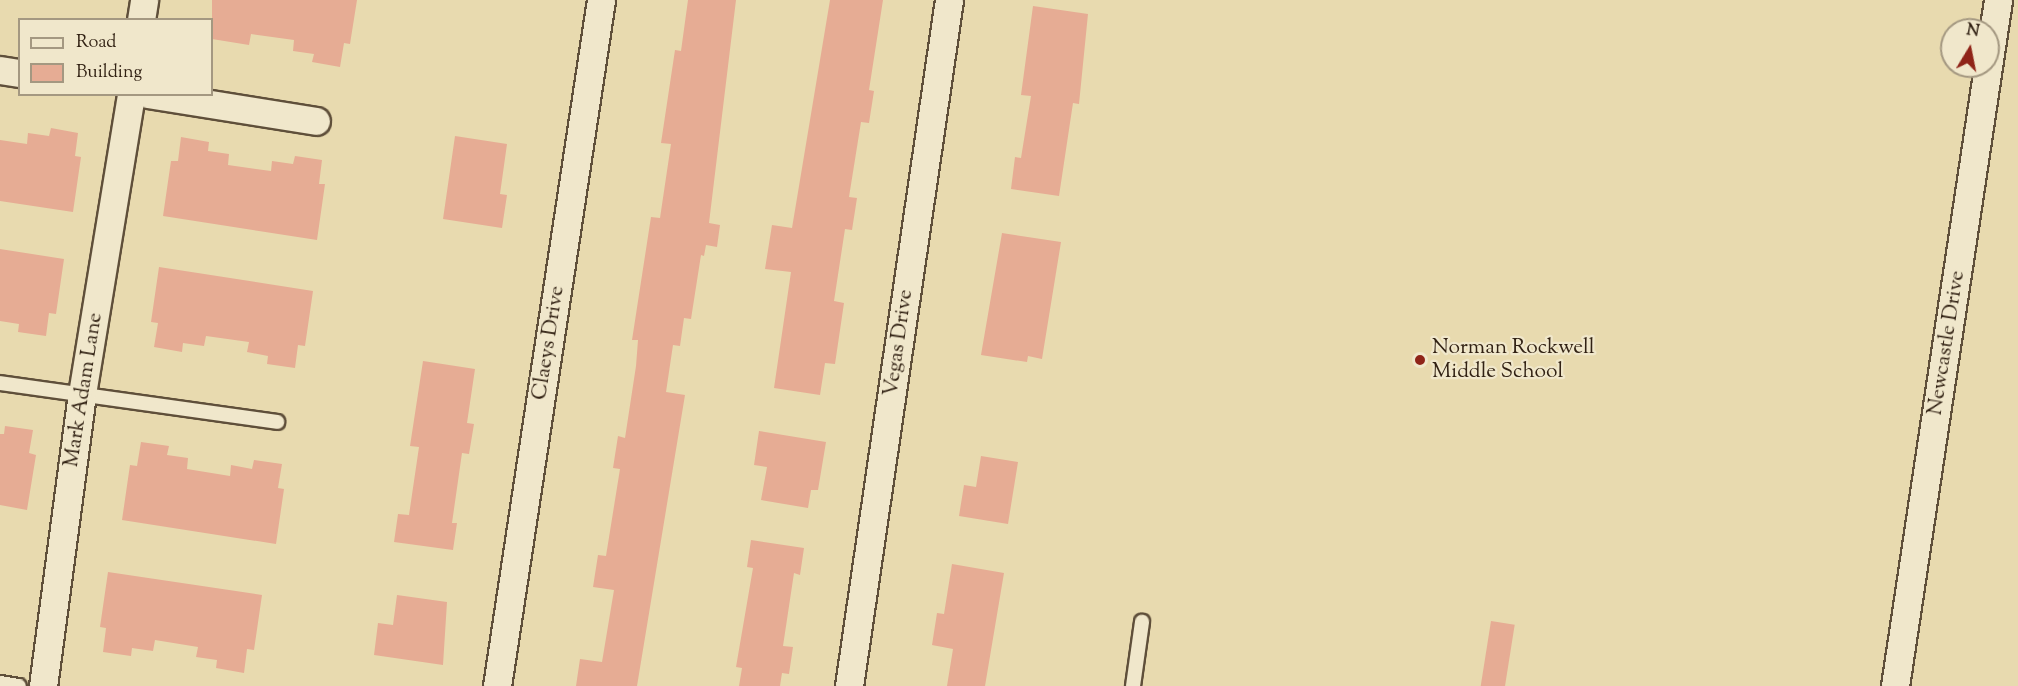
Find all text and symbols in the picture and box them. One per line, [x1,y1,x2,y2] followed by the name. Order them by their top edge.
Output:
[18,18,213,96] legend
[1940,18,2000,78] north arrow
[1965,19,1981,44] text: N
[76,30,116,56] text: Road
[76,60,142,86] text: Building
[1923,269,1971,417] street label: Newcastle Drive
[528,284,570,402] street label: Claeys Drive
[879,288,919,398] street label: Vegas Drive
[59,311,109,469] street label: Mark Adam Lane
[1432,335,1595,385] place label: Norman Rockwell Middle School
[1413,353,1427,367] marker: Norman Rockwell Middle School

